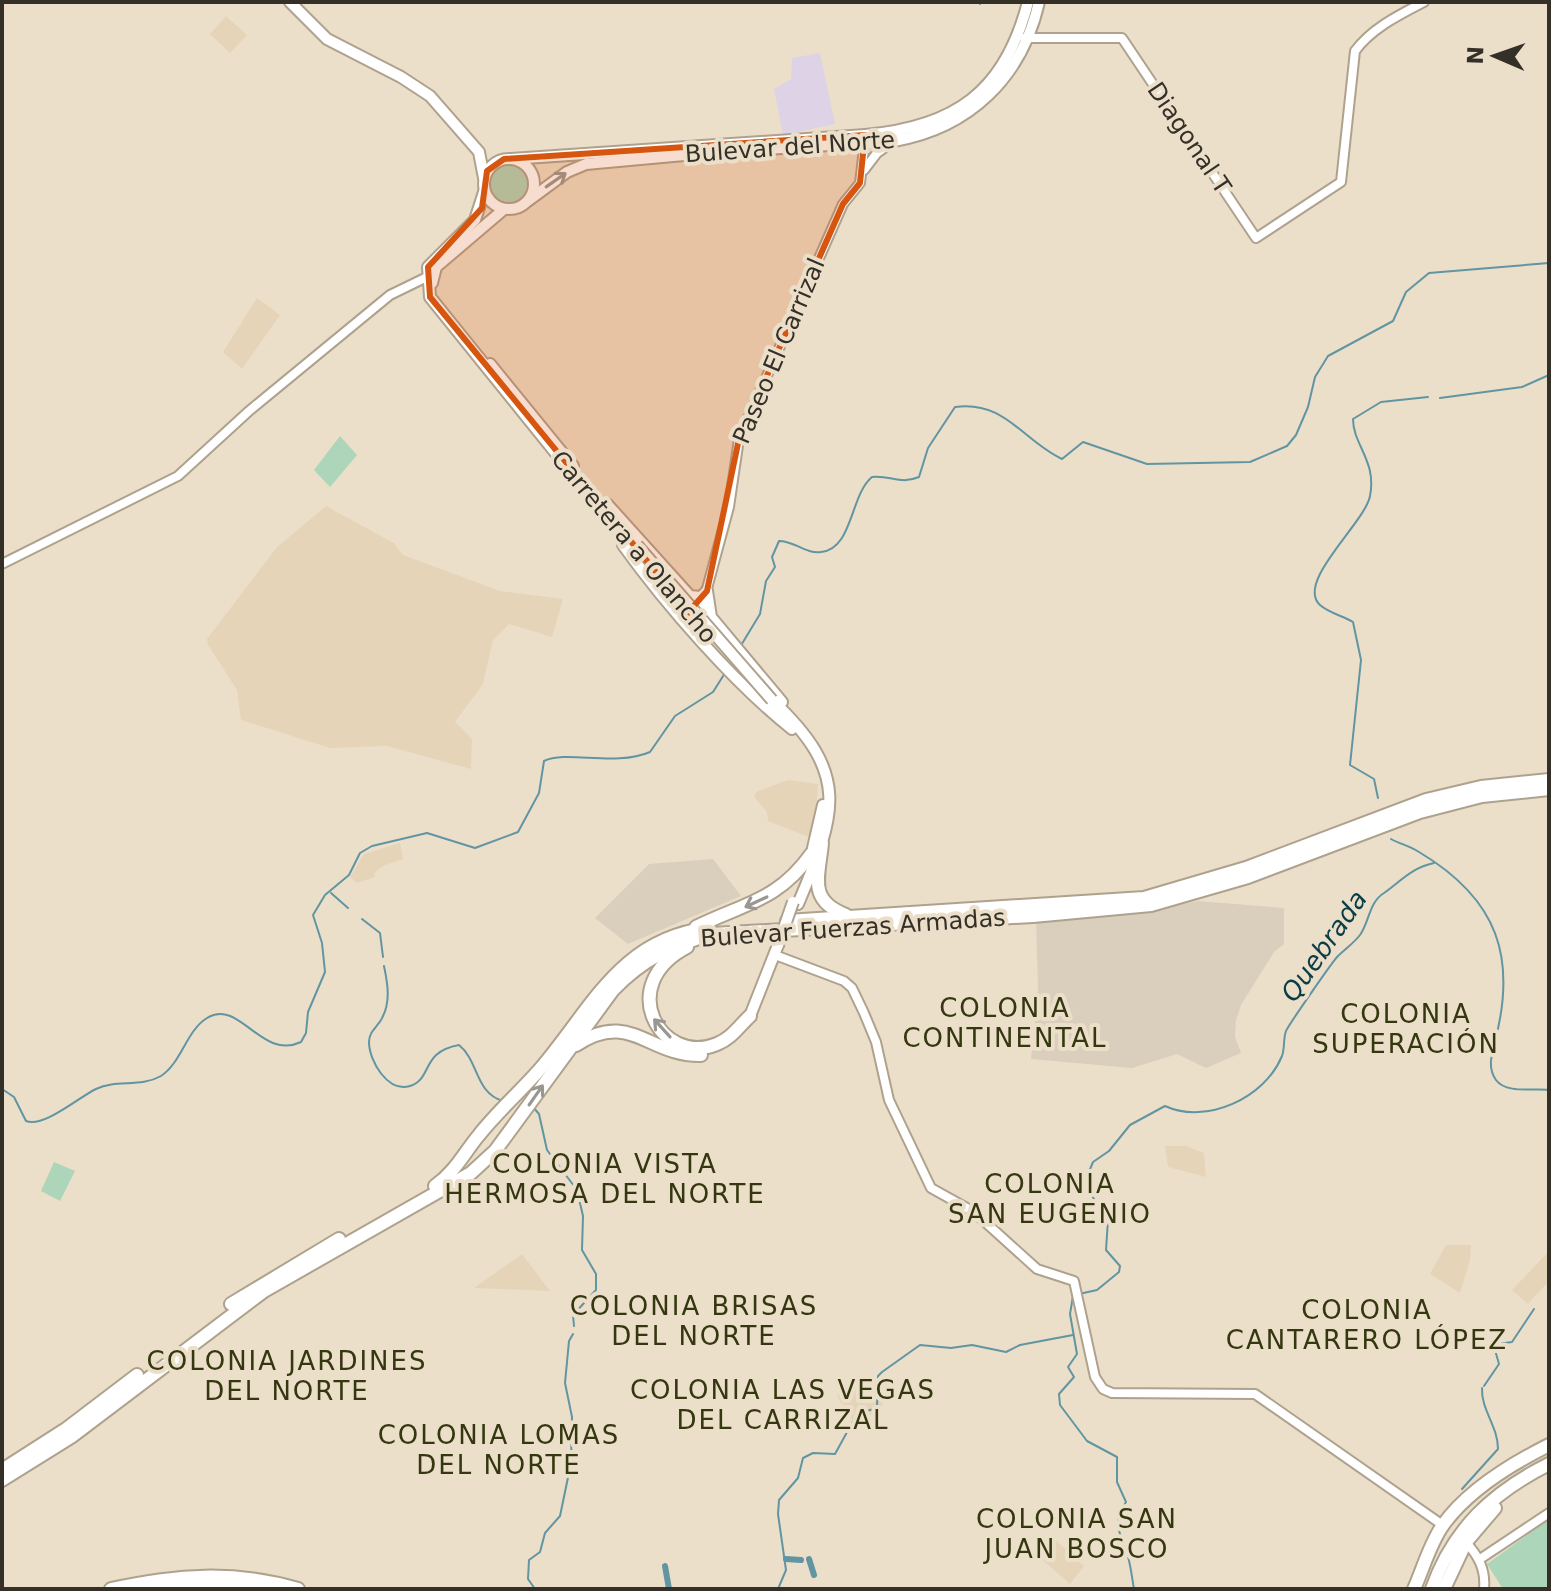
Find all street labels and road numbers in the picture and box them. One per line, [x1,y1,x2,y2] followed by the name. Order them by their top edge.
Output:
[1141,77,1237,199] street label: Diagonal T
[684,126,896,168] street label: Bulevar del Norte
[727,254,831,448] street label: Paseo El Carrizal
[545,445,723,649] street label: Carretera a Olancho
[700,903,1006,953] street label: Bulevar Fuerzas Armadas

